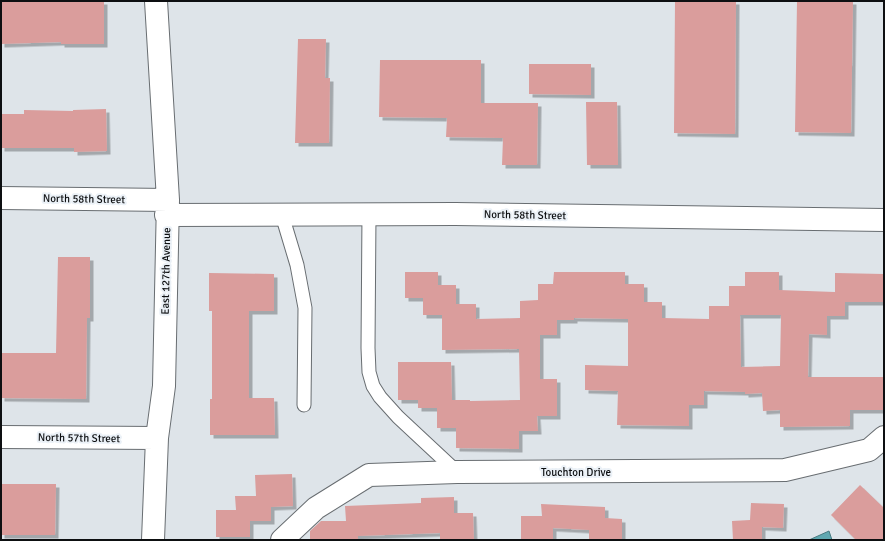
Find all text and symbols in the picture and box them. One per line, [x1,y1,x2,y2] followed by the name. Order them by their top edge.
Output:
[43,192,126,206] street label: North 58th Street
[484,208,567,222] street label: North 58th Street
[159,227,173,315] street label: East 127th Avenue
[38,431,121,445] street label: North 57th Street
[541,466,611,479] street label: Touchton Drive

